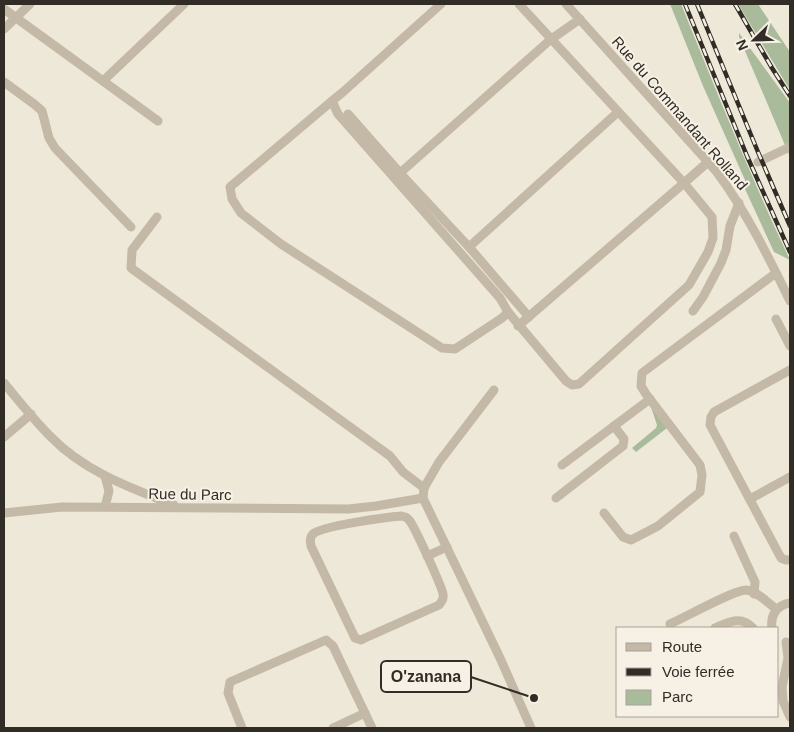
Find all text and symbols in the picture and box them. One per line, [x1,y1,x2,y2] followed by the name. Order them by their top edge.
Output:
[729,15,779,65] north arrow
[609,33,751,193] street label: Rue du Commandant Rolland
[733,37,751,53] text: N
[148,485,232,503] street label: Rue du Parc
[616,627,779,717] legend
[662,638,702,655] text: Route
[381,661,471,692] callout: O'zanana
[662,663,735,680] text: Voie ferrée
[391,668,461,685] text: O'zanana
[662,688,693,705] text: Parc

